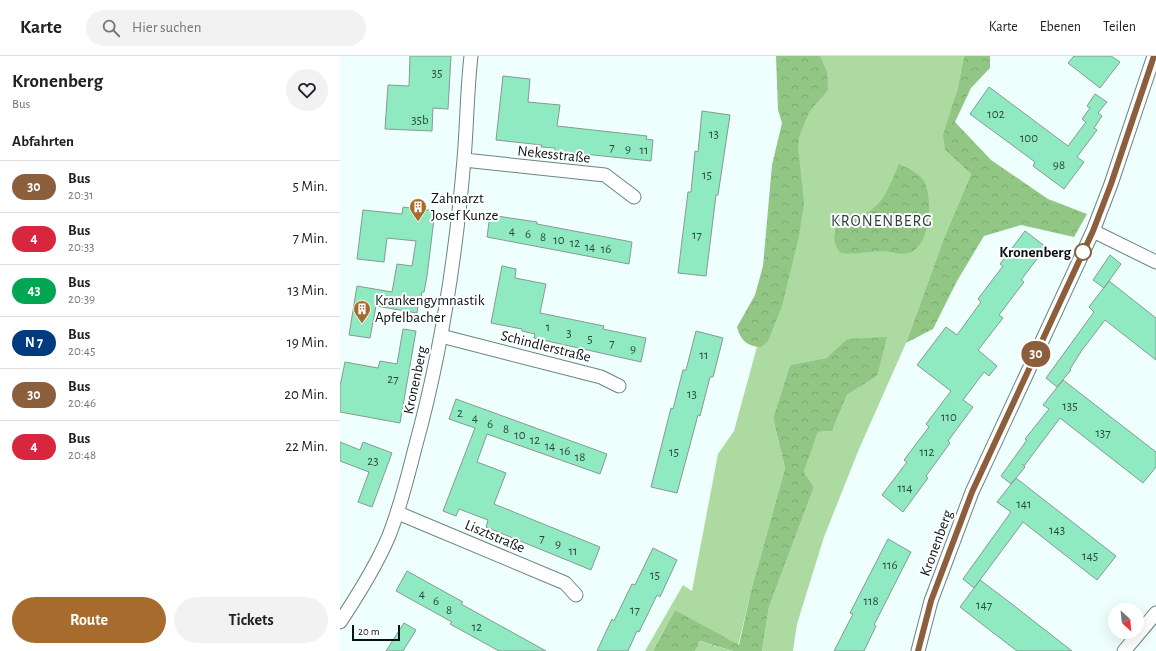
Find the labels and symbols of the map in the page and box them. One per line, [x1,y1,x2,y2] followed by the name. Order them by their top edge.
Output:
[432,67,442,80] house number: 35
[987,108,1005,121] house number: 102
[411,114,429,127] house number: 35b
[709,128,719,141] house number: 13
[1020,132,1038,145] house number: 100
[609,141,615,154] house number: 7
[517,143,591,166] street label: Nekesstraße
[625,143,631,156] house number: 9
[640,144,648,157] house number: 11
[1053,159,1065,172] house number: 98
[702,169,712,182] house number: 15
[431,191,498,223] place label: Zahnarzt Josef Kunze
[408,197,428,222] building icon: Zahnarzt Josef Kunze
[831,213,933,229] district label: KRONENBERG
[509,225,515,238] house number: 4
[525,228,531,241] house number: 6
[692,229,703,242] house number: 17
[540,231,546,244] house number: 8
[553,234,565,247] house number: 10
[570,237,580,250] house number: 12
[585,241,595,254] house number: 14
[601,243,611,256] house number: 16
[1074,243,1092,261] marker: Kronenberg
[999,245,1071,260] place label: Kronenberg
[375,293,485,325] place label: Krankengymnastik Apfelbacher
[352,299,372,324] building icon: Krankengymnastik Apfelbacher
[546,321,550,334] house number: 1
[566,327,572,340] house number: 3
[499,328,592,365] street label: Schindlerstraße
[587,333,593,346] house number: 5
[609,337,615,350] house number: 7
[1018,341,1054,367] line badge: 30
[630,343,636,356] house number: 9
[401,344,430,416] street label: Kronenberg
[700,349,708,362] house number: 11
[387,373,399,386] house number: 27
[687,388,697,401] house number: 13
[1062,400,1078,413] house number: 135
[457,407,463,420] house number: 2
[941,411,957,424] house number: 110
[472,412,478,425] house number: 4
[487,418,493,431] house number: 6
[503,423,509,436] house number: 8
[1095,427,1111,440] house number: 137
[514,429,526,442] house number: 10
[530,434,540,447] house number: 12
[545,440,555,453] house number: 14
[560,445,570,458] house number: 16
[669,446,679,459] house number: 15
[920,446,935,459] house number: 112
[575,451,585,464] house number: 18
[367,455,379,468] house number: 23
[897,482,913,495] house number: 114
[1016,498,1032,511] house number: 141
[918,507,956,578] street label: Kronenberg
[463,517,527,556] street label: Lisztstraße
[1049,524,1065,537] house number: 143
[539,532,545,545] house number: 7
[555,538,561,551] house number: 9
[569,545,577,558] house number: 11
[1082,550,1098,563] house number: 145
[882,559,898,572] house number: 116
[650,569,660,582] house number: 15
[419,588,425,601] house number: 4
[433,595,439,608] house number: 6
[863,595,879,608] house number: 118
[976,599,993,612] house number: 147
[1108,603,1144,639] north arrow
[446,604,452,617] house number: 8
[630,604,641,617] house number: 17
[472,621,482,634] house number: 12
[352,623,400,642] scale bar

